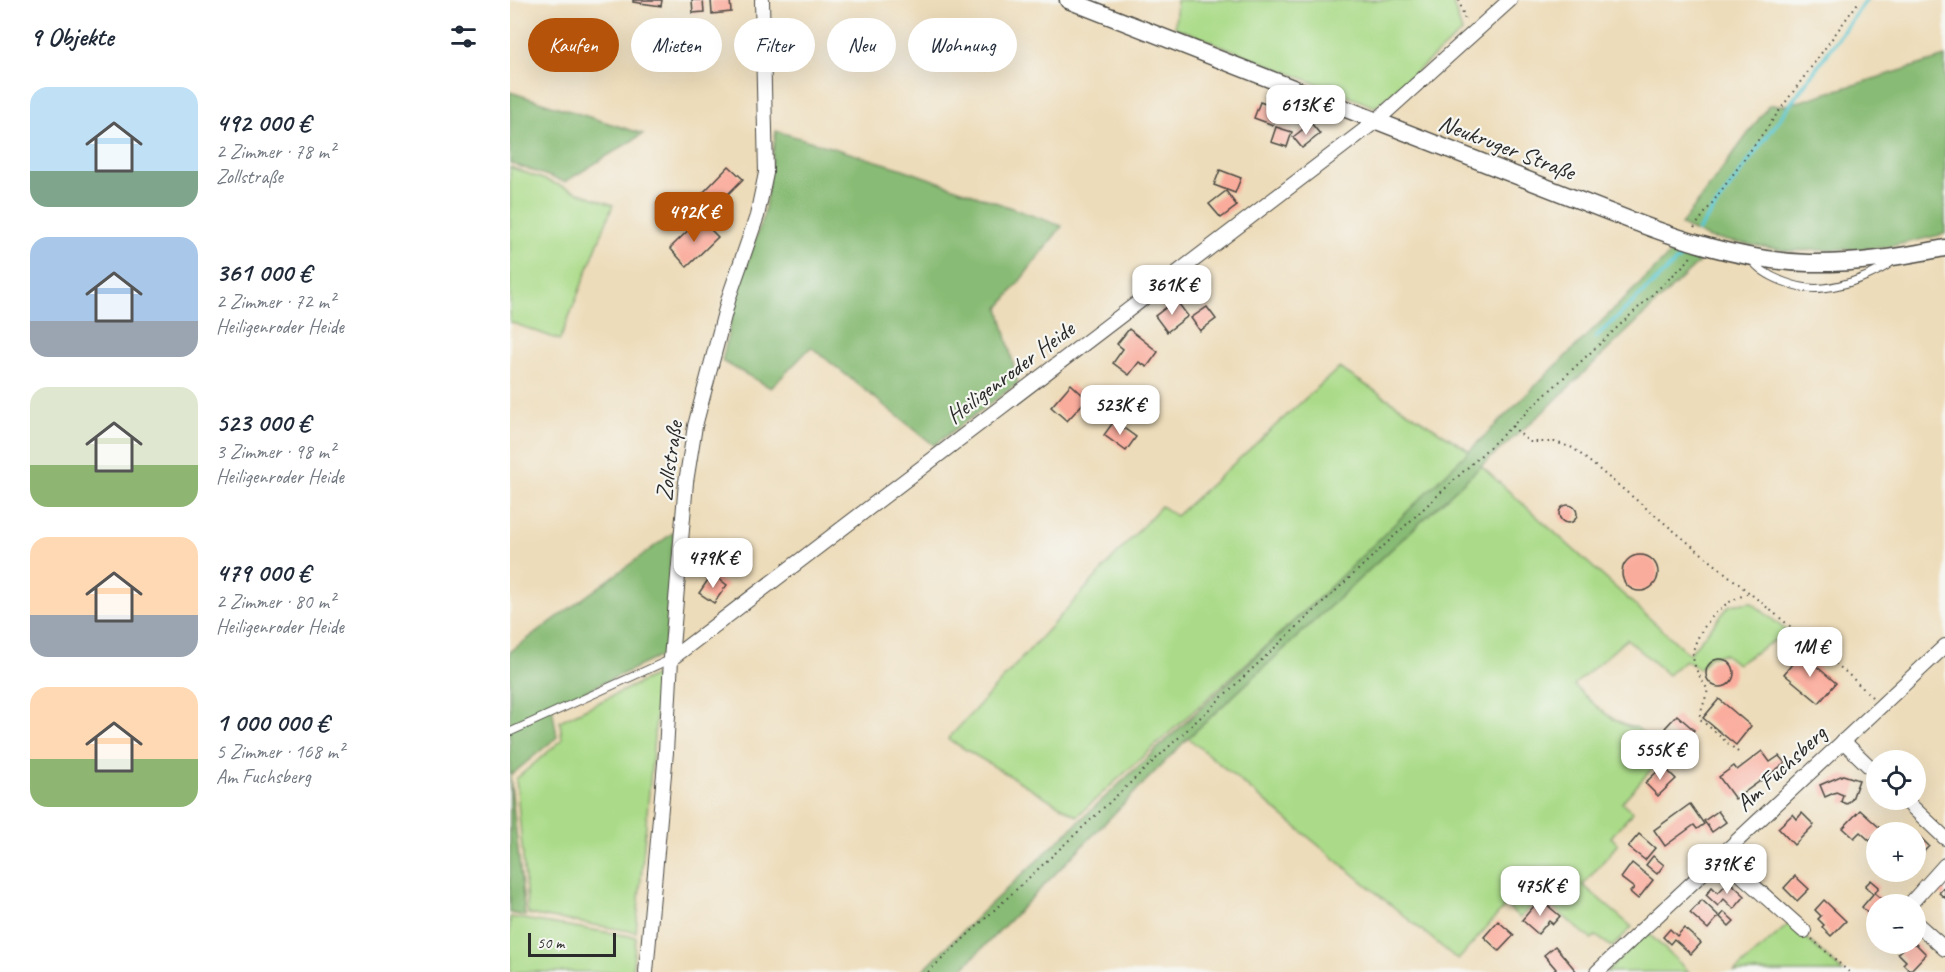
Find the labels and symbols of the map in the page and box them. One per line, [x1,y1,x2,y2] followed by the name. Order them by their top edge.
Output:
[1257,85,1355,136] pin: 613K €
[1435,107,1581,188] street label: Neukruger Straße
[645,192,743,243] pin: 492K €
[1123,265,1221,316] pin: 361K €
[940,313,1082,430] street label: Heiligenroder Heide
[1071,385,1169,436] pin: 523K €
[649,417,690,503] street label: Zollstraße
[664,538,762,589] pin: 479K €
[1774,627,1846,678] pin: 1M €
[1729,717,1834,818] street label: Am Fuchsberg
[1611,730,1709,781] pin: 555K €
[1678,844,1776,895] pin: 379K €
[1491,866,1589,917] pin: 475K €
[528,930,616,958] scale bar

